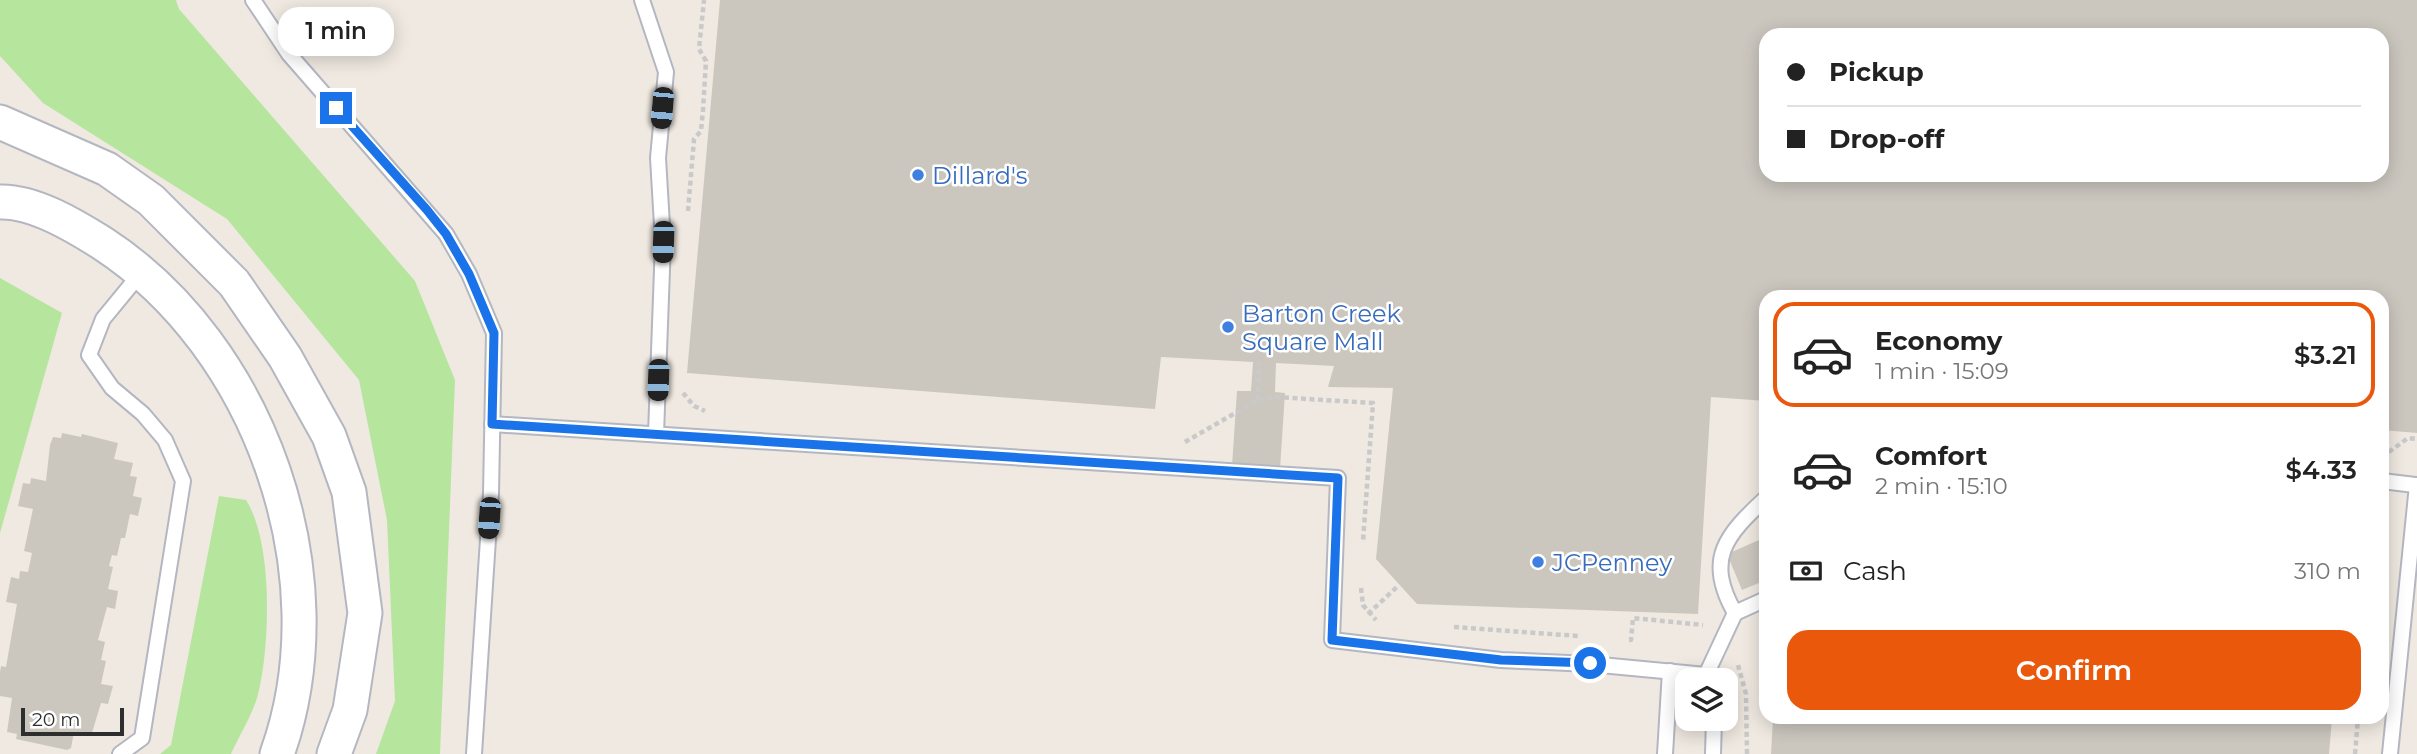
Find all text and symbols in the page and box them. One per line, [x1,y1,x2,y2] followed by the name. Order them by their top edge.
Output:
[278,7,394,56] callout: 1 min
[305,17,367,45] text: 1 min
[1829,56,1924,88] text: Pickup
[650,86,675,130] car
[320,92,352,124] route end
[1829,123,1944,155] text: Drop-off
[932,161,1028,190] place label: Dillard's
[910,167,926,183] marker: Dillard's
[652,221,675,263] car
[1242,299,1401,356] place label: Barton Creek Square Mall
[1220,319,1236,335] marker: Barton Creek Square Mall
[1791,323,1854,386] icon: car
[1875,325,2002,357] text: Economy
[2294,339,2357,371] text: $3.21
[1875,357,2009,385] text: 1 min · 15:09
[647,359,670,401] car
[1791,438,1854,501] icon: car
[1875,440,1987,472] text: Comfort
[2285,454,2357,486] text: $4.33
[1875,472,2008,500] text: 2 min · 15:10
[478,496,501,540] car
[1551,548,1672,577] place label: JCPenney
[1787,552,1825,590] icon: cash
[1530,554,1546,570] marker: JCPenney
[1843,555,1907,587] text: Cash
[2294,557,2361,585] text: 310 m
[1787,630,2361,710] button: Confirm
[1574,647,1606,679] route start
[1675,668,1738,731] map controls
[1675,668,1738,731] button: layers
[21,705,124,737] scale bar
[32,708,80,731] text: 20 m

